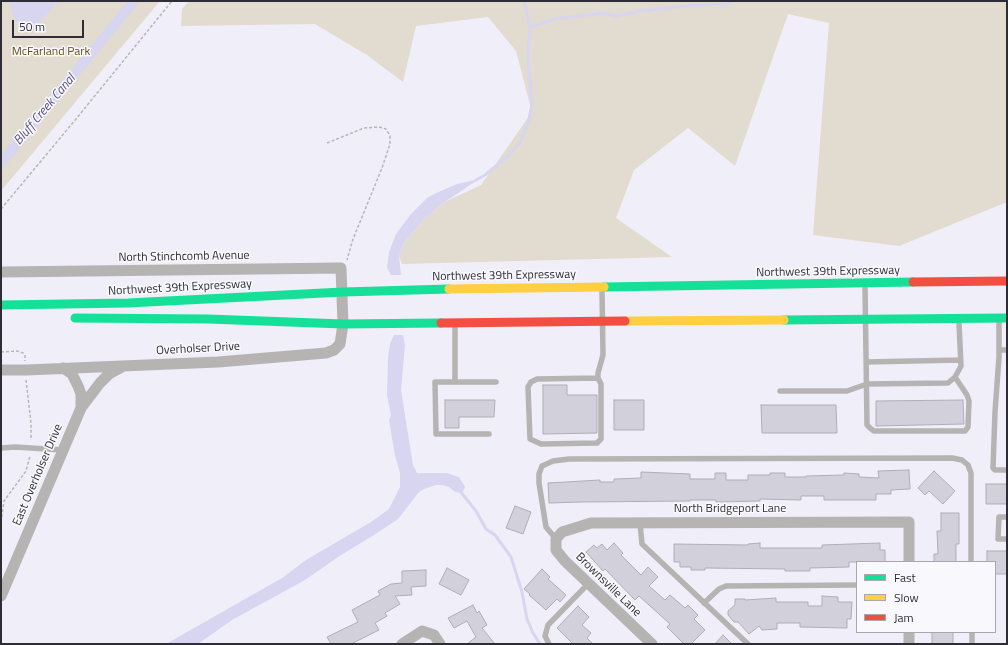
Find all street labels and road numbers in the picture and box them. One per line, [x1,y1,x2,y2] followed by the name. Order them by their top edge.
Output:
[118,249,250,265] street label: North Stinchcomb Avenue
[756,264,900,280] street label: Northwest 39th Expressway
[432,268,576,284] street label: Northwest 39th Expressway
[108,277,252,299] street label: Northwest 39th Expressway
[156,340,240,358] street label: Overholser Drive
[10,422,66,528] street label: East Overholser Drive
[674,502,786,516] street label: North Bridgeport Lane
[572,550,644,620] street label: Brownsville Lane

